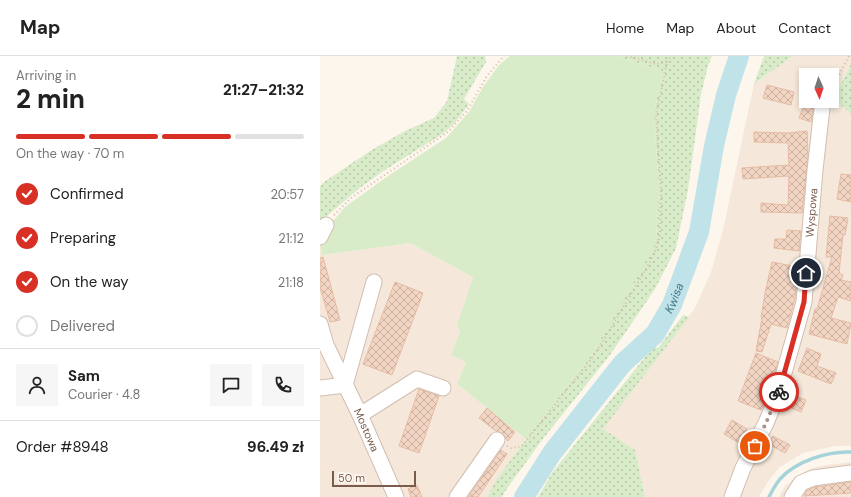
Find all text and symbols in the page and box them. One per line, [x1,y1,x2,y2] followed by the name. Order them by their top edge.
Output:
[20,15,60,40] text: Map
[606,19,644,37] text: Home
[666,19,694,37] text: Map
[716,19,756,37] text: About
[778,19,831,37] text: Contact
[16,67,76,84] text: Arriving in
[799,68,839,108] north arrow
[799,68,839,108] map controls
[223,80,304,100] text: 21:27–21:32
[16,82,85,116] text: 2 min
[16,145,124,162] text: On the way · 70 m
[16,183,38,205] icon: check
[50,184,124,204] text: Confirmed
[270,186,304,203] text: 20:57
[802,188,820,238] street label: Wyspowa
[16,227,38,249] icon: check
[50,228,116,248] text: Preparing
[278,230,304,247] text: 21:12
[789,256,823,290] pin
[795,262,817,284] icon: home
[16,271,38,293] icon: check
[50,272,129,292] text: On the way
[278,274,304,291] text: 21:18
[661,280,688,316] water label: Kwisa
[50,316,115,336] text: Delivered
[16,364,58,406] button: person
[210,364,252,406] button: chat
[262,364,304,406] button: phone
[68,366,100,386] text: Sam
[759,372,799,412] courier
[768,381,790,403] icon: bike
[68,386,140,403] text: Courier · 4.8
[351,406,382,454] street label: Mostowa
[738,429,772,463] pin
[744,435,766,457] icon: bag
[16,437,109,457] text: Order #8948
[247,437,304,457] text: 96.49 zł
[332,469,416,488] scale bar
[338,471,365,485] text: 50 m

